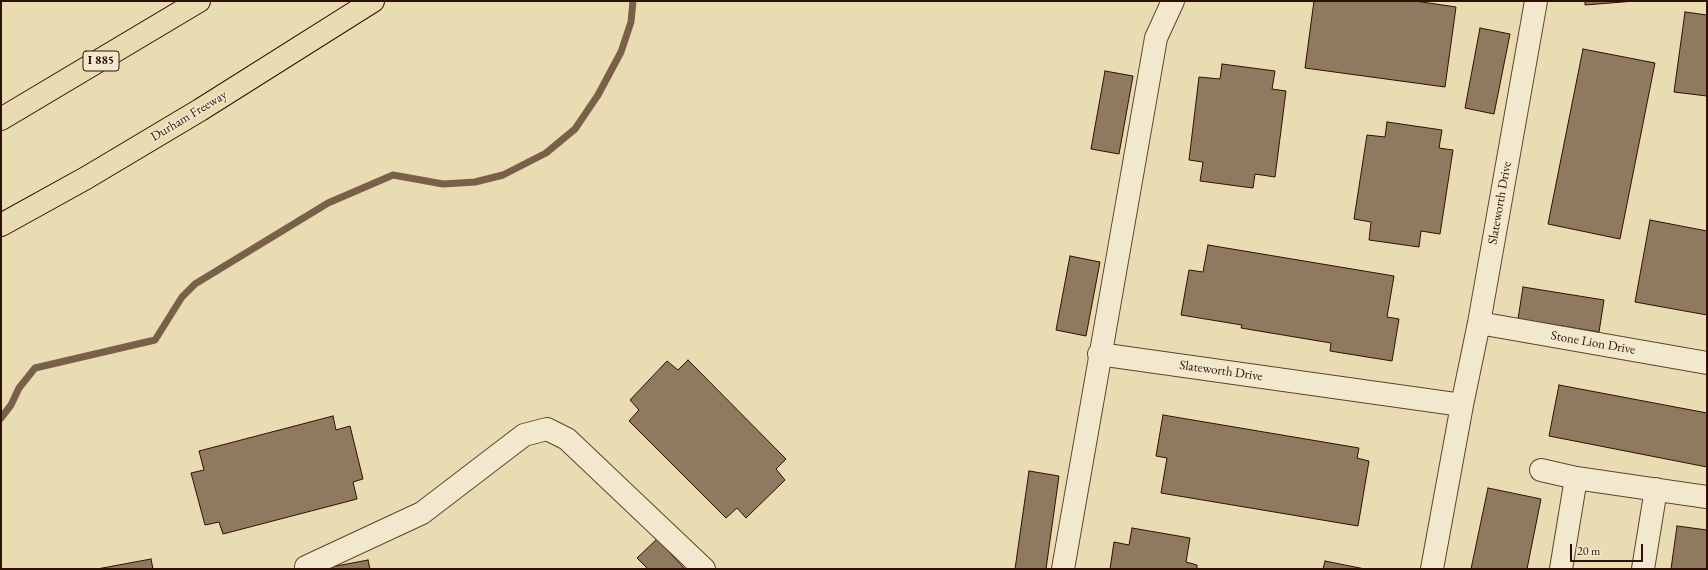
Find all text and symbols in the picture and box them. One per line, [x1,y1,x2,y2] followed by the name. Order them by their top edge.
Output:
[83,51,119,71] road number: I 885
[148,87,230,145] street label: Durham Freeway
[1485,160,1515,246] street label: Slateworth Drive
[1550,328,1636,358] street label: Stone Lion Drive
[1178,357,1264,385] street label: Slateworth Drive
[1572,536,1645,562] scale bar
[1577,543,1600,559] text: 20 m

